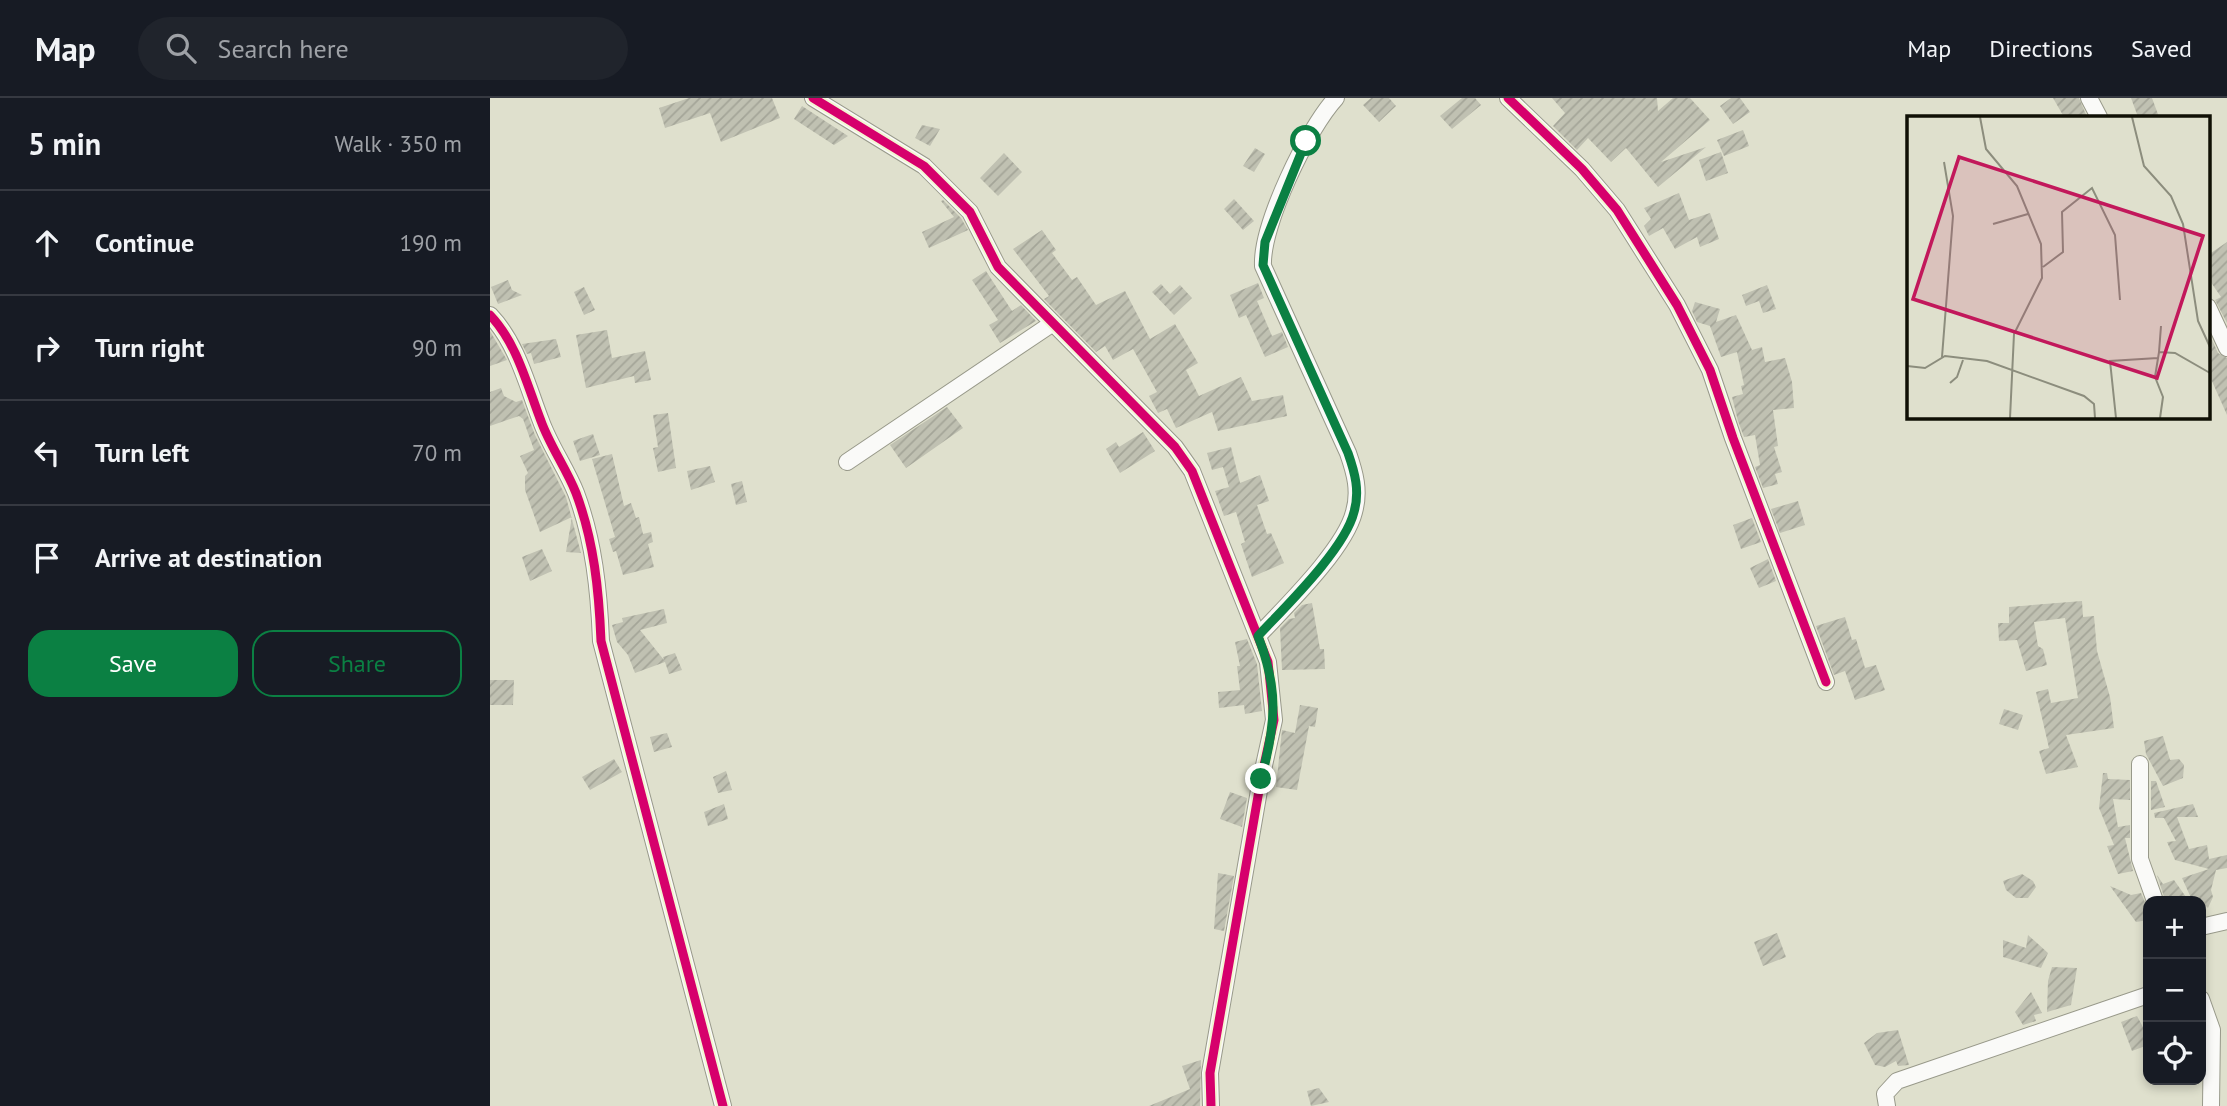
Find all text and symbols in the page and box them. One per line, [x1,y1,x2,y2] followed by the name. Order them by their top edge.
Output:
[138,17,628,80] search box
[35,27,96,70] text: Map
[162,29,200,67] icon: search
[218,32,349,65] text: Search here
[1907,33,1951,64] text: Map
[1989,33,2093,64] text: Directions
[2131,33,2192,64] text: Saved
[1907,116,2210,418] inset map
[28,124,101,163] text: 5 min
[1290,125,1321,156] route start
[335,129,462,158] text: Walk · 350 m
[28,224,66,262] icon: ahead
[95,226,194,259] text: Continue
[400,228,462,257] text: 190 m
[28,329,66,367] icon: right
[95,331,204,364] text: Turn right
[412,333,462,362] text: 90 m
[28,434,66,472] icon: left
[95,436,189,469] text: Turn left
[412,438,462,467] text: 70 m
[28,539,66,577] icon: arrive
[95,541,322,574] text: Arrive at destination
[28,630,238,697] button: Save
[252,630,462,697] button: Share
[1245,763,1276,794] route end
[2143,896,2206,1085] map controls
[2143,896,2206,959] button: +
[2143,959,2206,1022] button: −
[2143,1022,2206,1085] button: locate

